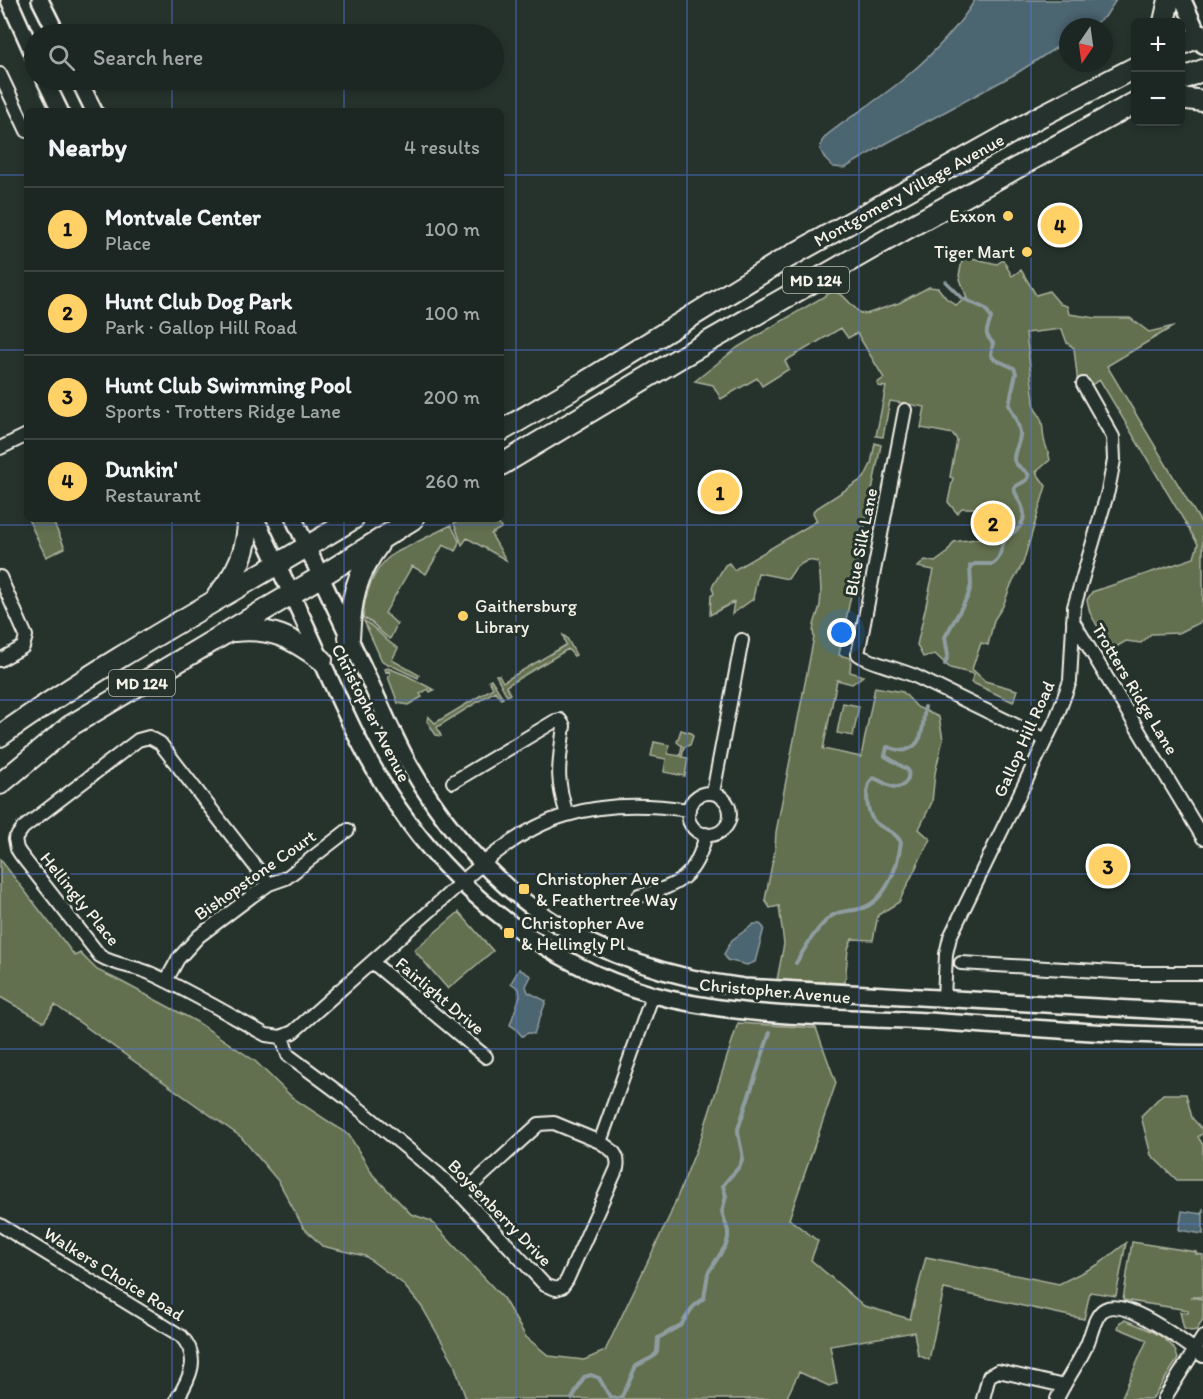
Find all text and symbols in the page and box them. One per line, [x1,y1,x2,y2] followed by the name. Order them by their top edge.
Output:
[1059,18,1113,72] north arrow
[1131,18,1185,126] map controls
[1131,18,1185,72] button: +
[24,24,504,90] search box
[45,41,78,74] icon: search
[93,44,203,71] text: Search here
[1131,72,1185,126] button: −
[810,128,1008,252] street label: Montgomery Village Avenue
[48,131,127,163] text: Nearby
[404,135,480,159] text: 4 results
[1040,202,1080,248] pin: 4
[105,204,261,231] text: Montvale Center
[949,205,996,227] place label: Exxon
[1001,209,1015,223] marker: Exxon
[63,217,72,241] text: 1
[425,217,480,241] text: 100 m
[105,231,151,255] text: Place
[934,241,1015,263] place label: Tiger Mart
[1020,245,1034,259] marker: Tiger Mart
[783,267,849,293] road number: MD 124
[105,288,292,315] text: Hunt Club Dog Park
[62,301,73,325] text: 2
[425,301,480,325] text: 100 m
[105,315,297,339] text: Park · Gallop Hill Road
[105,372,351,399] text: Hunt Club Swimming Pool
[62,385,73,409] text: 3
[424,385,480,409] text: 200 m
[105,399,341,423] text: Sports · Trotters Ridge Lane
[105,456,178,483] text: Dunkin'
[61,469,74,493] text: 4
[425,469,480,493] text: 260 m
[700,470,740,514] pin: 1
[105,483,201,507] text: Restaurant
[840,486,882,598] street label: Blue Silk Lane
[974,500,1012,546] pin: 2
[475,595,578,638] place label: Gaithersburg Library
[456,609,470,623] marker: Gaithersburg Library
[827,618,856,647] your location
[1087,619,1183,759] street label: Trotters Ridge Lane
[327,640,415,786] street label: Christopher Avenue
[109,670,175,696] road number: MD 124
[989,677,1060,801] street label: Gallop Hill Road
[190,825,320,925] street label: Bishopstone Court
[1088,844,1128,888] pin: 3
[35,848,125,950] street label: Hellingly Place
[536,868,678,911] place label: Christopher Ave & Feathertree Way
[517,882,531,896] marker: Christopher Ave & Feathertree Way
[521,912,644,955] place label: Christopher Ave & Hellingly Pl
[502,926,516,940] marker: Christopher Ave & Hellingly Pl
[391,952,489,1040] street label: Fairlight Drive
[698,973,852,1009] street label: Christopher Avenue
[443,1155,557,1271] street label: Boysenberry Drive
[40,1222,188,1326] street label: Walkers Choice Road

